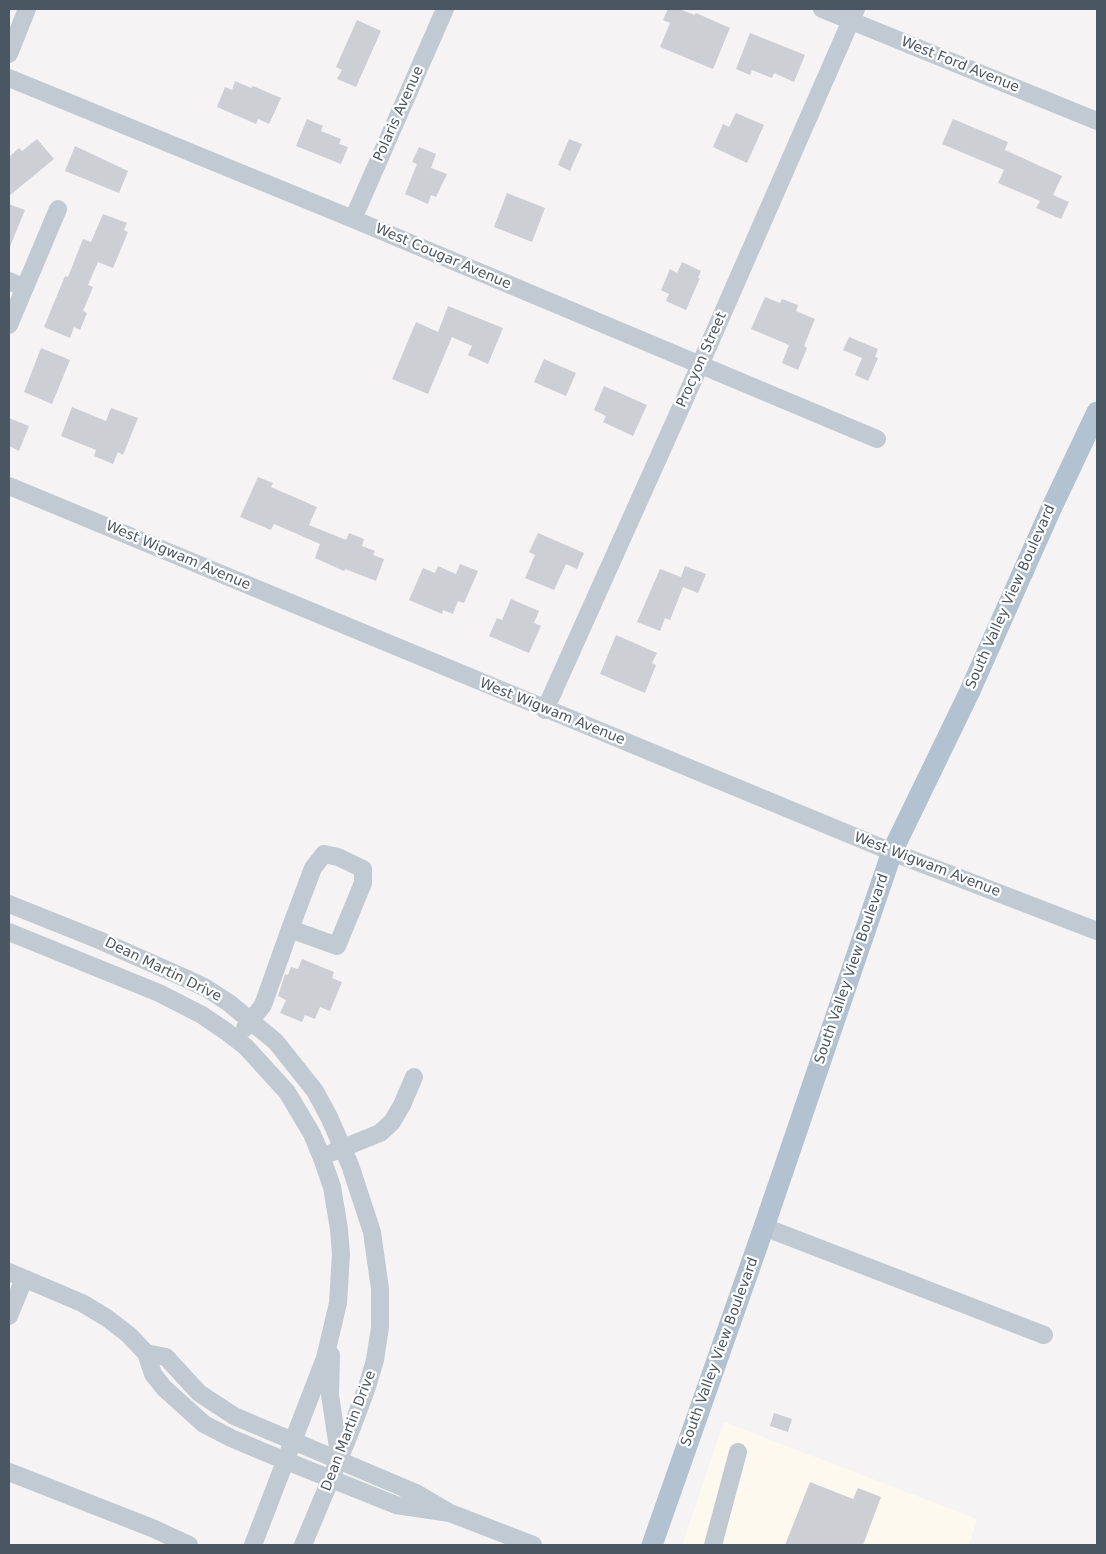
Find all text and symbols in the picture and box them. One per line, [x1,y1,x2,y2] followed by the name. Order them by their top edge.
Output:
[899,34,1021,96] street label: West Ford Avenue
[371,64,427,164] street label: Polaris Avenue
[373,221,513,293] street label: West Cougar Avenue
[673,310,731,410] street label: Procyon Street
[963,502,1059,692] street label: South Valley View Boulevard
[103,518,253,594] street label: West Wigwam Avenue
[477,675,627,749] street label: West Wigwam Avenue
[851,829,1003,901] street label: West Wigwam Avenue
[812,872,892,1066] street label: South Valley View Boulevard
[102,934,224,1006] street label: Dean Martin Drive
[678,1255,762,1449] street label: South Valley View Boulevard
[318,1368,380,1494] street label: Dean Martin Drive

